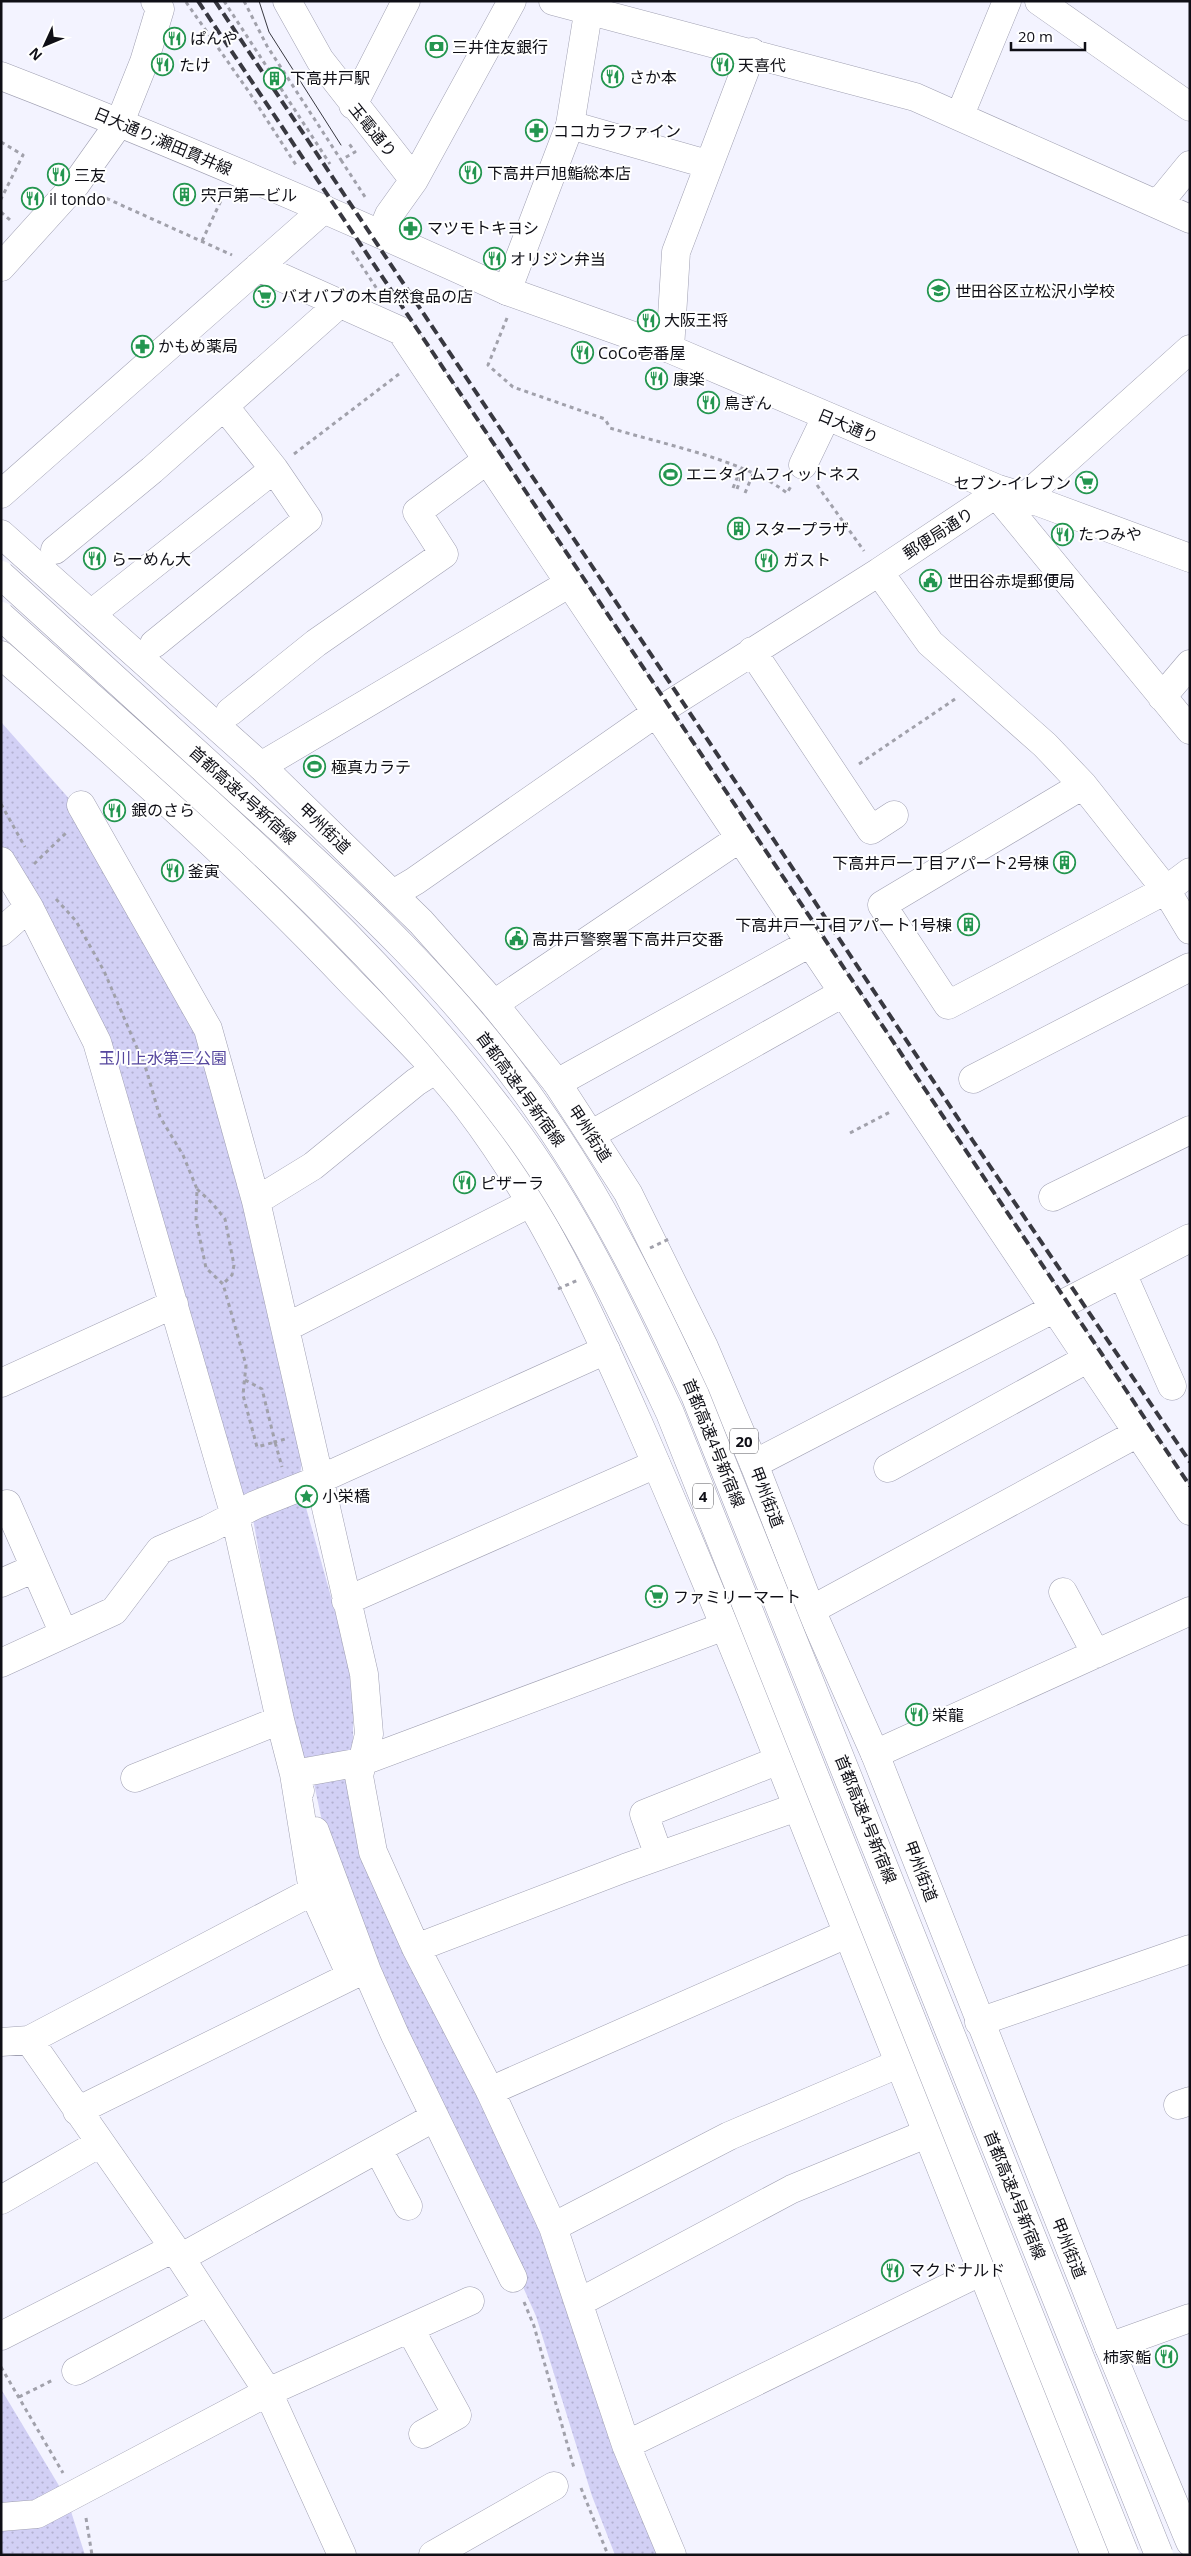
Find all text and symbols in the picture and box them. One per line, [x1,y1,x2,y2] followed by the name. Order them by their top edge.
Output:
[20,20,70,70] north arrow
[1011,20,1085,52] scale bar
[162,26,186,50] restaurant icon: ぱんや
[1018,26,1053,46] text: 20 m
[190,27,238,49] place label: ぱんや
[424,35,448,59] bank icon: 三井住友銀行
[452,36,548,58] place label: 三井住友銀行
[24,44,46,65] text: N
[151,53,175,77] restaurant icon: たけ
[710,53,734,77] restaurant icon: 天喜代
[179,54,211,76] place label: たけ
[738,54,786,76] place label: 天喜代
[601,65,625,89] restaurant icon: さか本
[262,66,286,90] building icon: 下高井戸駅
[629,66,677,88] place label: さか本
[290,67,370,89] place label: 下高井戸駅
[344,98,402,162] street label: 玉電通り
[90,102,236,180] street label: 日大通り;瀬田貫井線
[525,119,549,143] pharmacy icon: ココカラファイン
[553,120,681,142] place label: ココカラファイン
[459,161,483,185] restaurant icon: 下高井戸旭鮨総本店
[487,162,631,184] place label: 下高井戸旭鮨総本店
[46,163,70,187] restaurant icon: 三友
[74,164,106,186] place label: 三友
[173,183,197,207] building icon: 宍戸第一ビル
[201,184,297,206] place label: 宍戸第一ビル
[21,187,45,211] restaurant icon: il tondo
[49,188,106,210] place label: il tondo
[399,216,423,240] pharmacy icon: マツモトキヨシ
[427,217,539,239] place label: マツモトキヨシ
[482,247,506,271] restaurant icon: オリジン弁当
[510,248,606,270] place label: オリジン弁当
[927,279,951,303] school or university icon: 世田谷区立松沢小学校
[955,280,1115,302] place label: 世田谷区立松沢小学校
[253,284,277,308] supermarket icon: バオバブの木自然食品の店
[281,285,473,307] place label: バオバブの木自然食品の店
[636,308,660,332] restaurant icon: 大阪王将
[664,309,728,331] place label: 大阪王将
[130,334,154,358] pharmacy icon: かもめ薬局
[158,335,238,357] place label: かもめ薬局
[570,341,594,365] restaurant icon: CoCo壱番屋
[598,342,685,364] place label: CoCo壱番屋
[645,367,669,391] restaurant icon: 康楽
[673,368,705,390] place label: 康楽
[696,391,720,415] restaurant icon: 鳥ぎん
[724,392,772,414] place label: 鳥ぎん
[814,403,882,449] street label: 日大通り
[658,462,682,486] sports icon: エニタイムフィットネス
[686,463,860,485] place label: エニタイムフィットネス
[1075,471,1099,495] supermarket icon: セブン-イレブン
[954,472,1071,494] place label: セブン-イレブン
[898,502,978,564] street label: 郵便局通り
[726,517,750,541] building icon: スタープラザ
[754,518,849,540] place label: スタープラザ
[1050,522,1074,546] restaurant icon: たつみや
[1078,523,1142,545] place label: たつみや
[83,547,107,571] restaurant icon: らーめん大
[111,548,191,570] place label: らーめん大
[755,548,779,572] restaurant icon: ガスト
[783,549,831,571] place label: ガスト
[919,569,943,593] public building icon: 世田谷赤堤郵便局
[947,570,1075,592] place label: 世田谷赤堤郵便局
[185,741,301,849] street label: 首都高速4号新宿線
[303,755,327,779] sports icon: 極真カラテ
[331,756,411,778] place label: 極真カラテ
[103,798,127,822] restaurant icon: 銀のさら
[294,798,356,858] street label: 甲州街道
[131,799,195,821] place label: 銀のさら
[1053,851,1077,875] building icon: 下高井戸一丁目アパート2号棟
[832,852,1049,874] place label: 下高井戸一丁目アパート2号棟
[160,859,184,883] restaurant icon: 釜寅
[188,860,220,882] place label: 釜寅
[956,913,980,937] building icon: 下高井戸一丁目アパート1号棟
[735,914,952,936] place label: 下高井戸一丁目アパート1号棟
[504,927,528,951] public building icon: 高井戸警察署下高井戸交番
[532,928,724,950] place label: 高井戸警察署下高井戸交番
[472,1027,570,1151] street label: 首都高速4号新宿線
[99,1047,227,1069] park label: 玉川上水第三公園
[563,1100,617,1166] street label: 甲州街道
[452,1171,476,1195] restaurant icon: ピザーラ
[480,1172,544,1194] place label: ピザーラ
[679,1376,749,1510] street label: 首都高速4号新宿線
[730,1428,758,1454] road number: 20
[745,1463,789,1531] street label: 甲州街道
[294,1484,318,1508] place icon: 小栄橋
[693,1484,713,1508] road number: 4
[322,1485,370,1507] place label: 小栄橋
[645,1585,669,1609] supermarket icon: ファミリーマート
[673,1586,801,1608] place label: ファミリーマート
[904,1703,928,1727] restaurant icon: 栄龍
[932,1704,964,1726] place label: 栄龍
[830,1751,902,1887] street label: 首都高速4号新宿線
[899,1837,943,1905] street label: 甲州街道
[979,2127,1051,2263] street label: 首都高速4号新宿線
[1047,2214,1091,2282] street label: 甲州街道
[881,2258,905,2282] restaurant icon: マクドナルド
[909,2259,1005,2281] place label: マクドナルド
[1155,2345,1179,2369] restaurant icon: 柿家鮨
[1103,2346,1151,2368] place label: 柿家鮨

